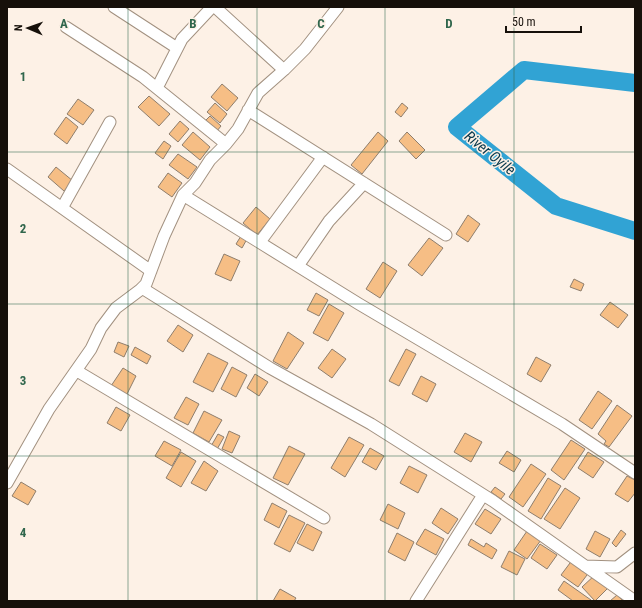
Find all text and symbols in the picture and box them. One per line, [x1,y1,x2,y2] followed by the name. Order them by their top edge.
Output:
[8,8,48,48] north arrow
[506,8,581,34] scale bar
[512,15,536,29] text: 50 m
[60,16,68,31] text: A
[189,16,197,31] text: B
[317,16,325,31] text: C
[445,16,453,31] text: D
[12,24,25,31] text: N
[20,69,26,84] text: 1
[461,127,519,179] water label: River Oyile
[20,221,27,236] text: 2
[20,373,26,388] text: 3
[20,525,27,540] text: 4

